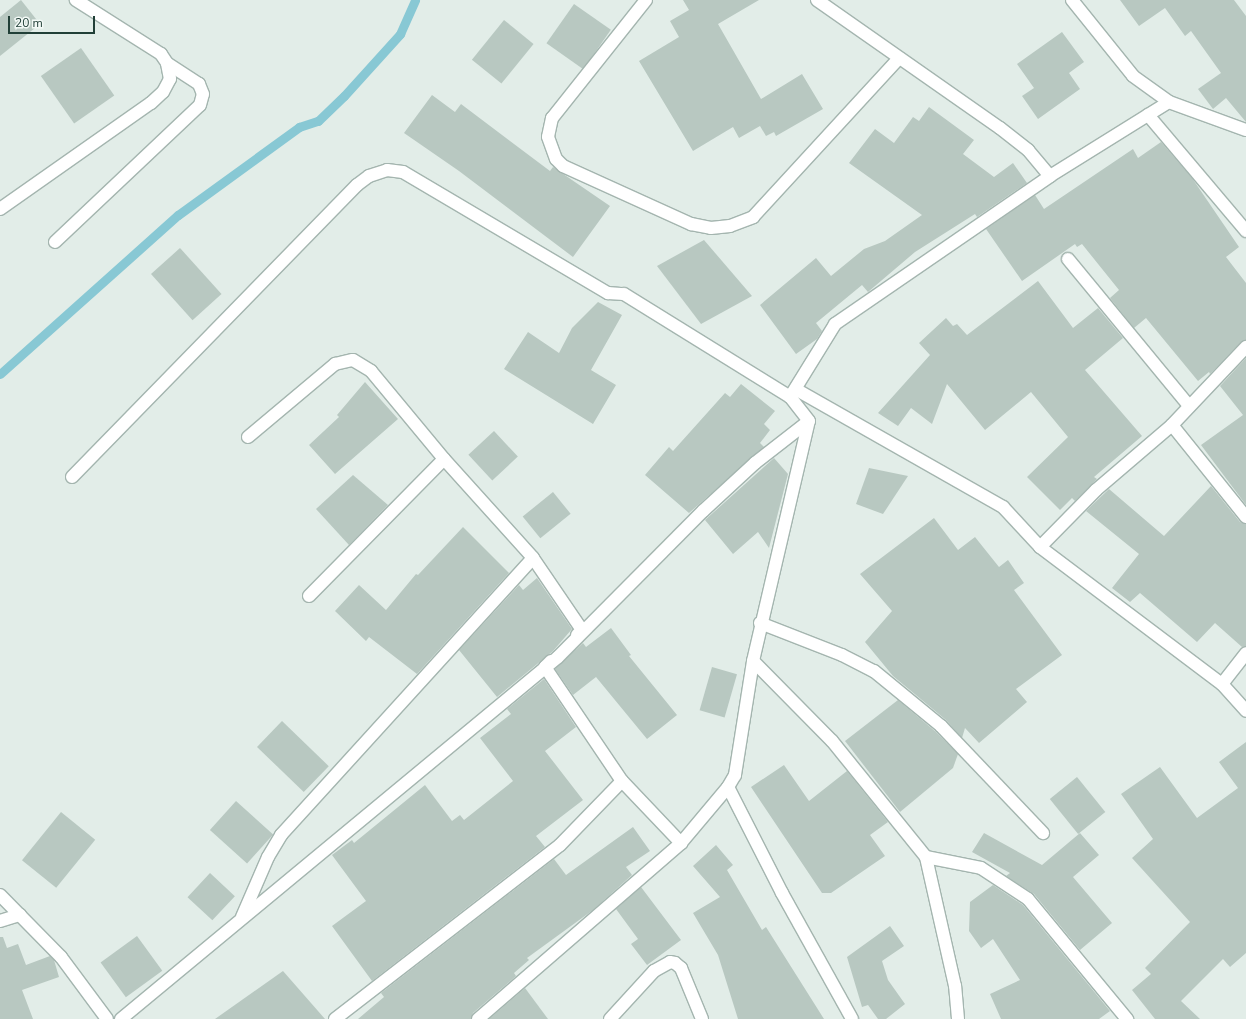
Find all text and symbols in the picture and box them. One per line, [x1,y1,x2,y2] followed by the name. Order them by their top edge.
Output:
[10,8,97,34] scale bar
[15,15,43,31] text: 20 m

